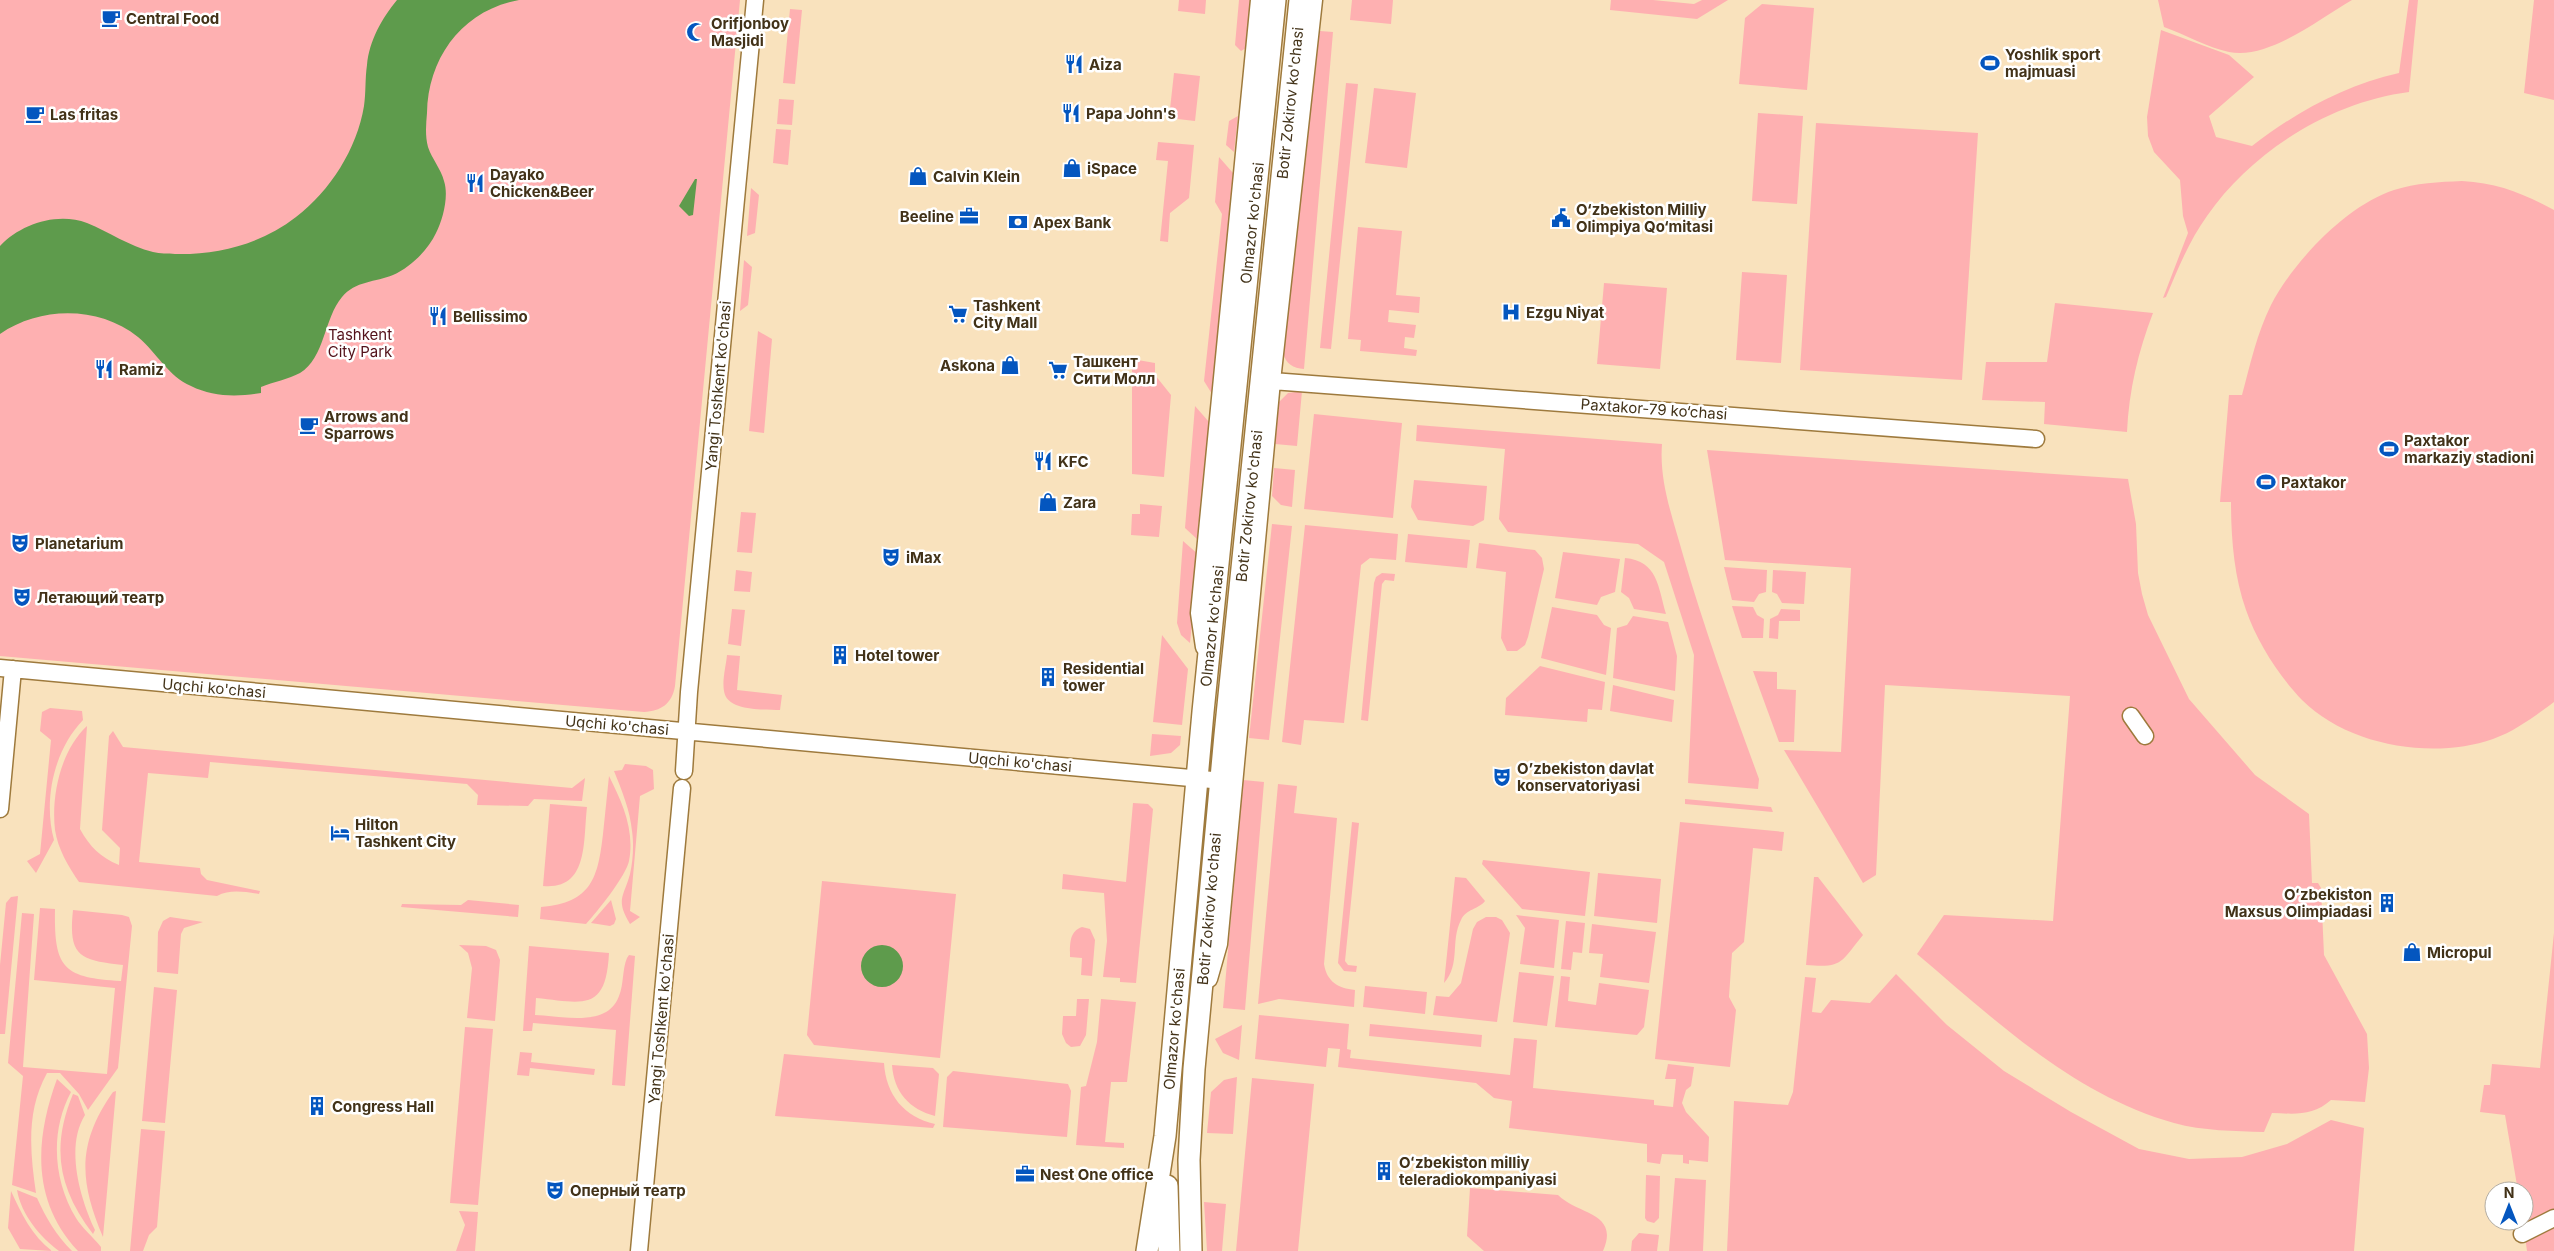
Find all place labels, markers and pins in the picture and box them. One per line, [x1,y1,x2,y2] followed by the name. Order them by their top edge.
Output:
[100,7,122,29] cafe icon: Central Food
[126,9,219,28] place label: Central Food
[711,14,789,50] place label: Orifjonboy Masjidi
[685,21,707,43] mosque icon: Orifjonboy Masjidi
[2005,45,2101,81] place label: Yoshlik sport majmuasi
[1979,52,2001,74] sports icon: Yoshlik sport majmuasi
[1063,53,1085,75] restaurant icon: Aiza
[1089,55,1122,74] place label: Aiza
[1060,102,1082,124] restaurant icon: Papa John's
[24,103,46,125] cafe icon: Las fritas
[1086,104,1176,123] place label: Papa John's
[50,105,118,124] place label: Las fritas
[1061,157,1083,179] shop icon: iSpace
[1087,159,1137,178] place label: iSpace
[490,165,594,201] place label: Dayako Chicken&Beer
[907,165,929,187] shop icon: Calvin Klein
[933,167,1020,186] place label: Calvin Klein
[464,172,486,194] restaurant icon: Dayako Chicken&Beer
[1576,200,1713,236] place label: O‘zbekiston Milliy Olimpiya Qo‘mitasi
[958,205,980,227] office icon: Beeline
[900,207,954,226] place label: Beeline
[1550,207,1572,229] public building icon: O‘zbekiston Milliy Olimpiya Qo‘mitasi
[1007,211,1029,233] bank icon: Apex Bank
[1033,213,1112,232] place label: Apex Bank
[973,296,1041,332] place label: Tashkent City Mall
[1500,301,1522,323] hospital icon: Ezgu Niyat
[947,303,969,325] supermarket icon: Tashkent City Mall
[1526,303,1605,322] place label: Ezgu Niyat
[427,305,449,327] restaurant icon: Bellissimo
[453,307,528,326] place label: Bellissimo
[1073,352,1155,388] place label: Ташкент Сити Молл
[999,354,1021,376] shop icon: Askona
[940,356,995,375] place label: Askona
[93,358,115,380] restaurant icon: Ramiz
[1047,359,1069,381] supermarket icon: Ташкент Сити Молл
[119,360,164,379] place label: Ramiz
[324,407,408,443] place label: Arrows and Sparrows
[298,414,320,436] cafe icon: Arrows and Sparrows
[2404,431,2534,467] place label: Paxtakor markaziy stadioni
[2378,438,2400,460] sports icon: Paxtakor markaziy stadioni
[1032,450,1054,472] restaurant icon: KFC
[1058,452,1089,471] place label: KFC
[2255,471,2277,493] sports icon: Paxtakor
[2281,473,2346,492] place label: Paxtakor
[1037,491,1059,513] shop icon: Zara
[1063,493,1096,512] place label: Zara
[9,532,31,554] theatre icon: Planetarium
[35,534,123,553] place label: Planetarium
[880,546,902,568] theatre icon: iMax
[906,548,942,567] place label: iMax
[11,586,33,608] theatre icon: Летающий театр
[37,588,164,607] place label: Летающий театр
[829,644,851,666] building icon: Hotel tower
[855,646,939,665] place label: Hotel tower
[1063,659,1144,695] place label: Residential tower
[1037,666,1059,688] building icon: Residential tower
[1517,759,1655,795] place label: O’zbekiston davlat konservatoriyasi
[1491,766,1513,788] theatre icon: O’zbekiston davlat konservatoriyasi
[355,815,456,851] place label: Hilton Tashkent City
[329,822,351,844] hotel icon: Hilton Tashkent City
[2225,885,2372,921] place label: Oʻzbekiston Maxsus Olimpiadasi
[2376,892,2398,914] building icon: Oʻzbekiston Maxsus Olimpiadasi
[2401,941,2423,963] shop icon: Micropul
[2427,943,2492,962] place label: Micropul
[306,1095,328,1117] building icon: Congress Hall
[332,1097,434,1116] place label: Congress Hall
[1399,1153,1557,1189] place label: Oʻzbekiston milliy teleradiokompaniyasi
[1373,1160,1395,1182] building icon: Oʻzbekiston milliy teleradiokompaniyasi
[1014,1163,1036,1185] office icon: Nest One office
[1040,1165,1154,1184] place label: Nest One office
[544,1179,566,1201] theatre icon: Оперный театр
[570,1181,686,1200] place label: Оперный театр

